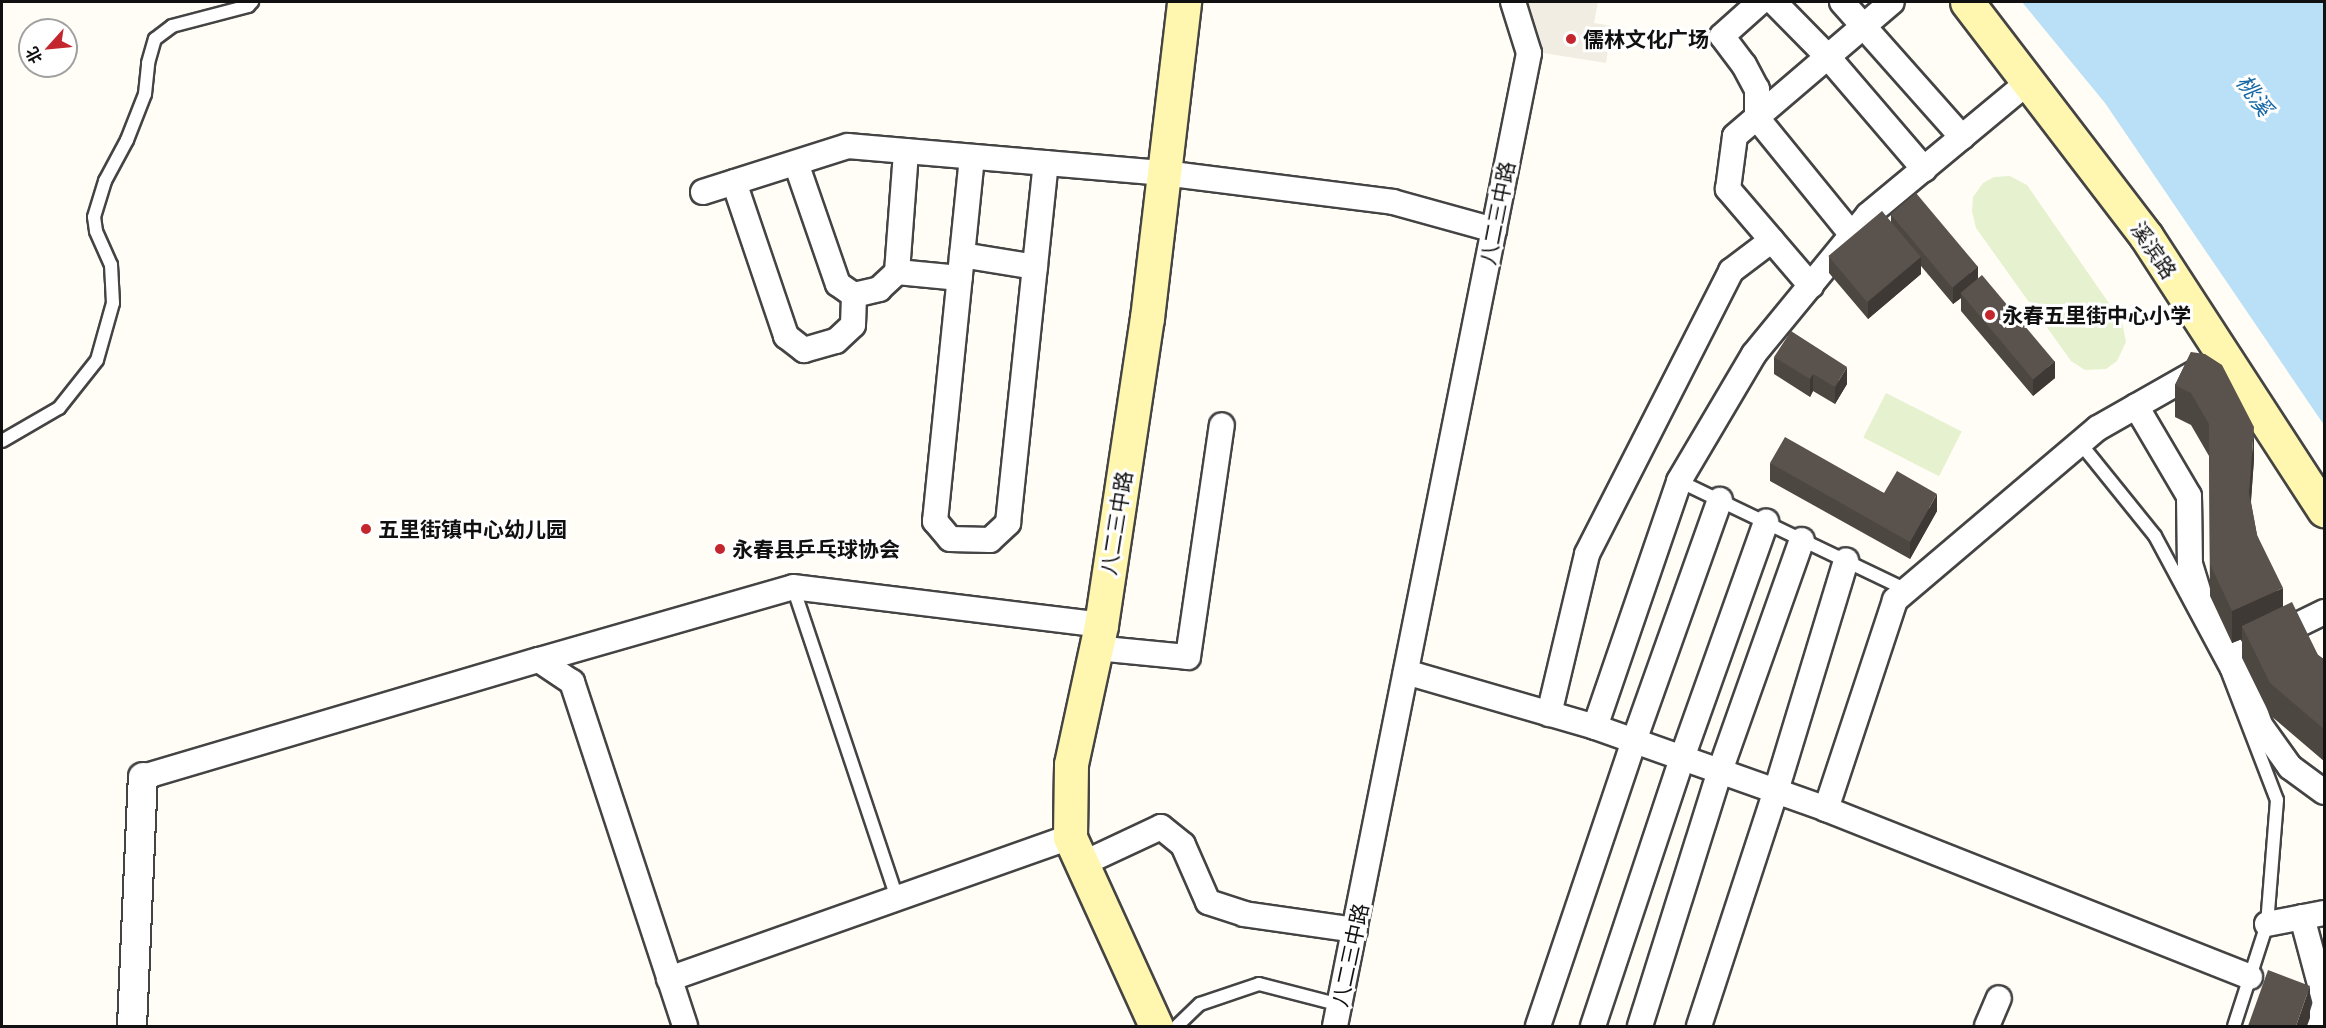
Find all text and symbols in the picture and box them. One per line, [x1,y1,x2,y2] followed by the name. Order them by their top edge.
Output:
[18,18,78,78] north arrow
[1583,26,1709,52] place label: 儒林文化广场
[1564,32,1578,46] marker: 儒林文化广场
[20,43,47,67] text: 北
[2231,69,2279,121] water label: 桃溪
[1475,159,1519,267] street label: 八二三中路
[2126,217,2182,283] street label: 溪滨路
[2002,302,2191,328] place label: 永春五里街中心小学
[1983,308,1997,322] marker: 永春五里街中心小学
[1095,469,1137,577] street label: 八二三中路
[378,516,567,542] place label: 五里街镇中心幼儿园
[359,522,373,536] marker: 五里街镇中心幼儿园
[732,536,900,562] place label: 永春县乒乓球协会
[713,542,727,556] marker: 永春县乒乓球协会
[1327,901,1373,1009] street label: 八二三中路

